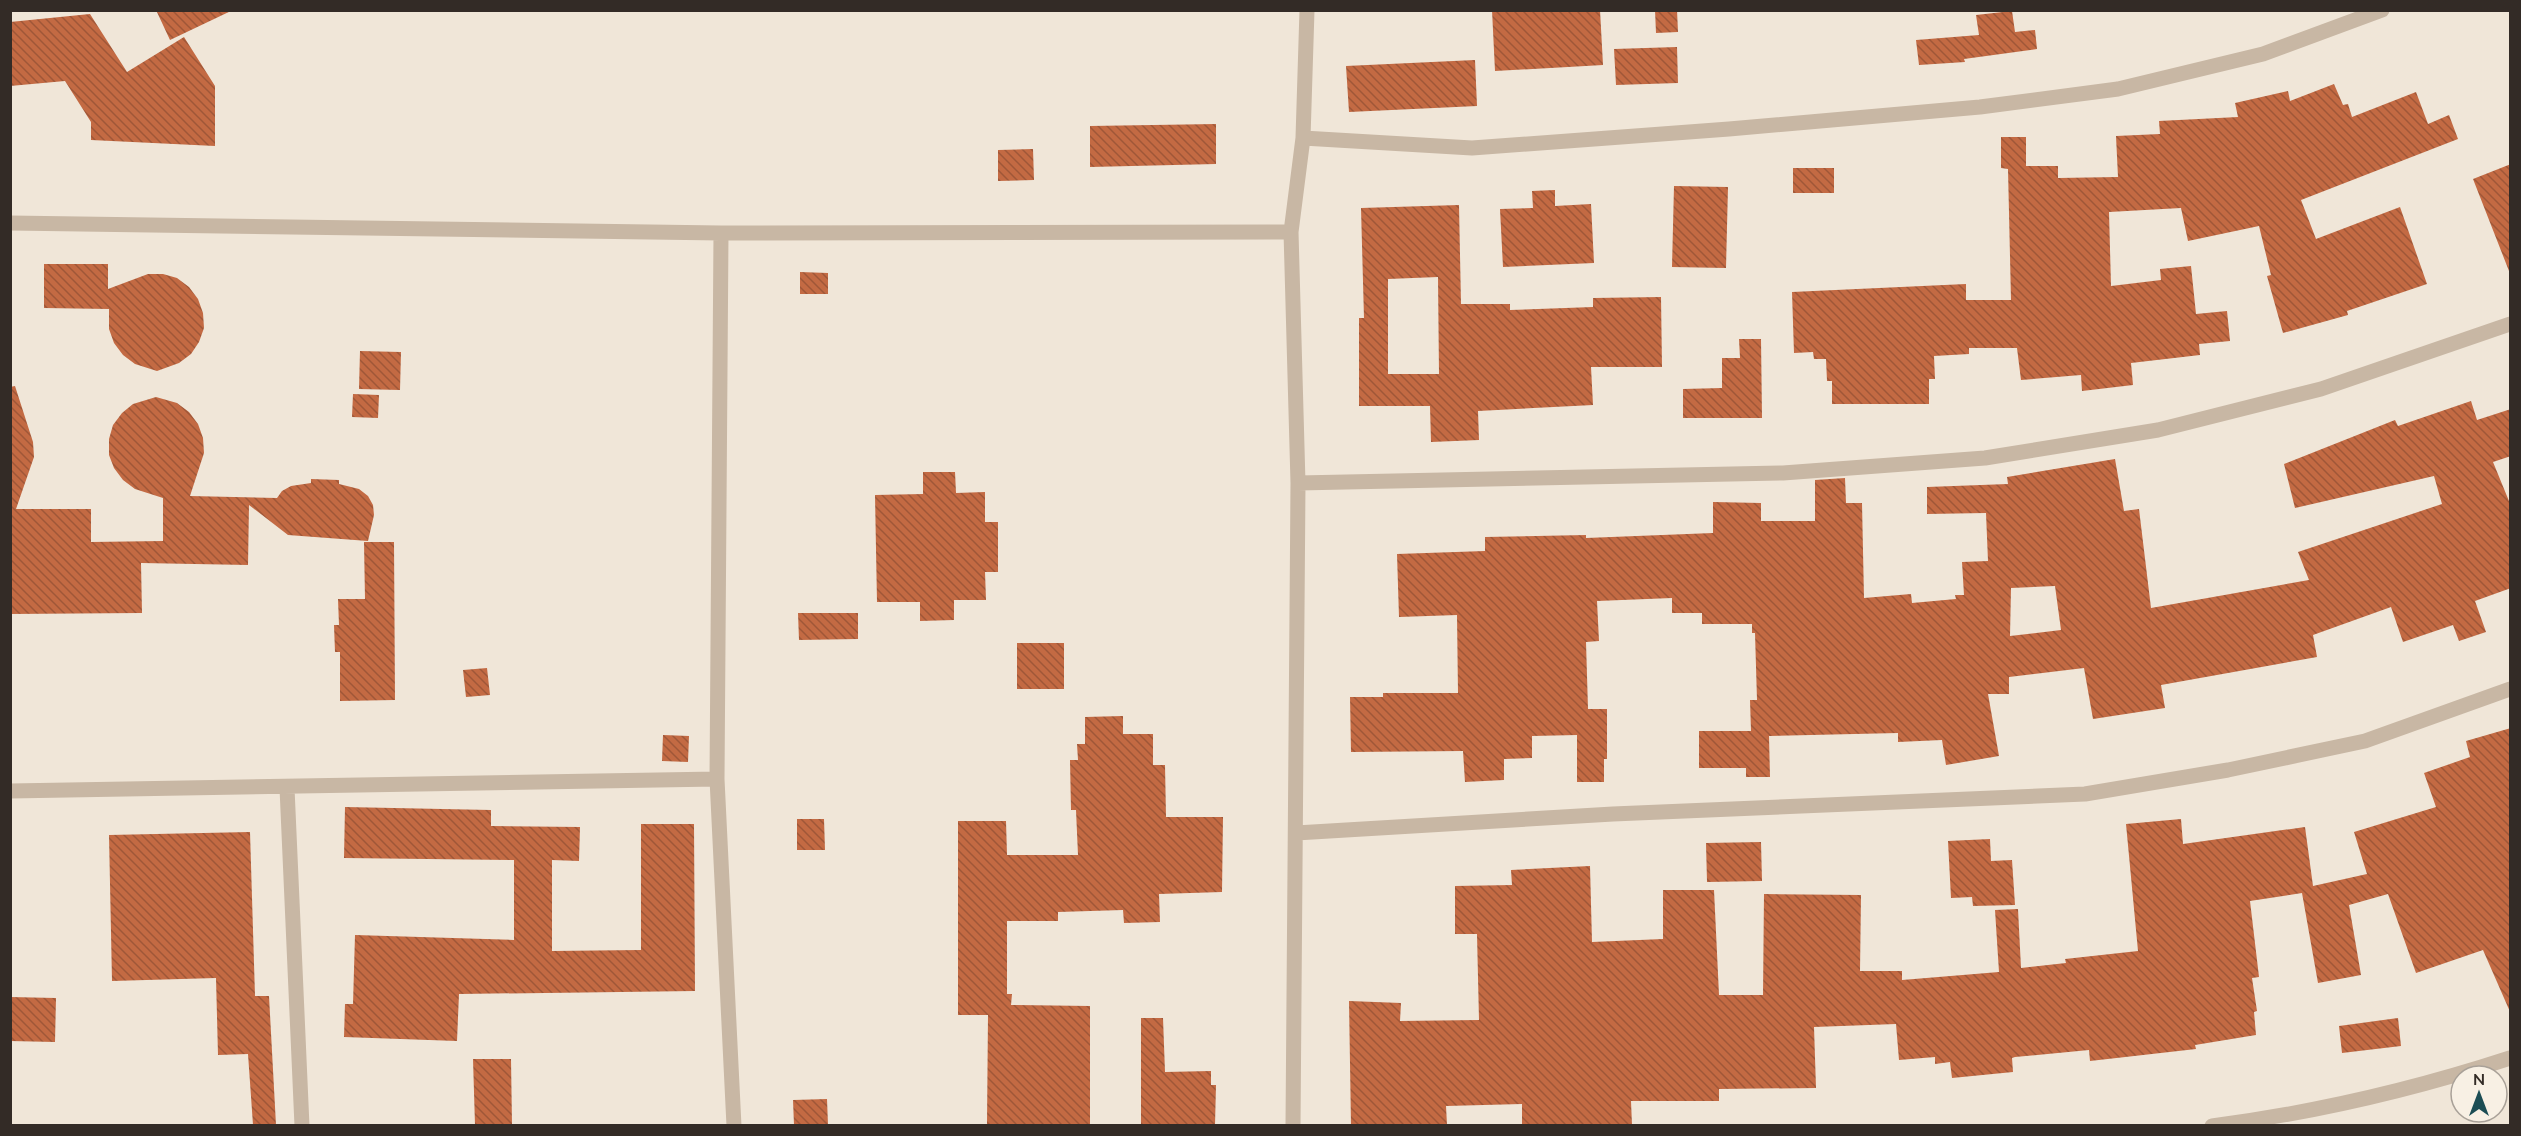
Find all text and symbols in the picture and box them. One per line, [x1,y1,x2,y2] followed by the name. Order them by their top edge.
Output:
[2449,1064,2509,1124] north arrow
[2473,1069,2485,1089] text: N

